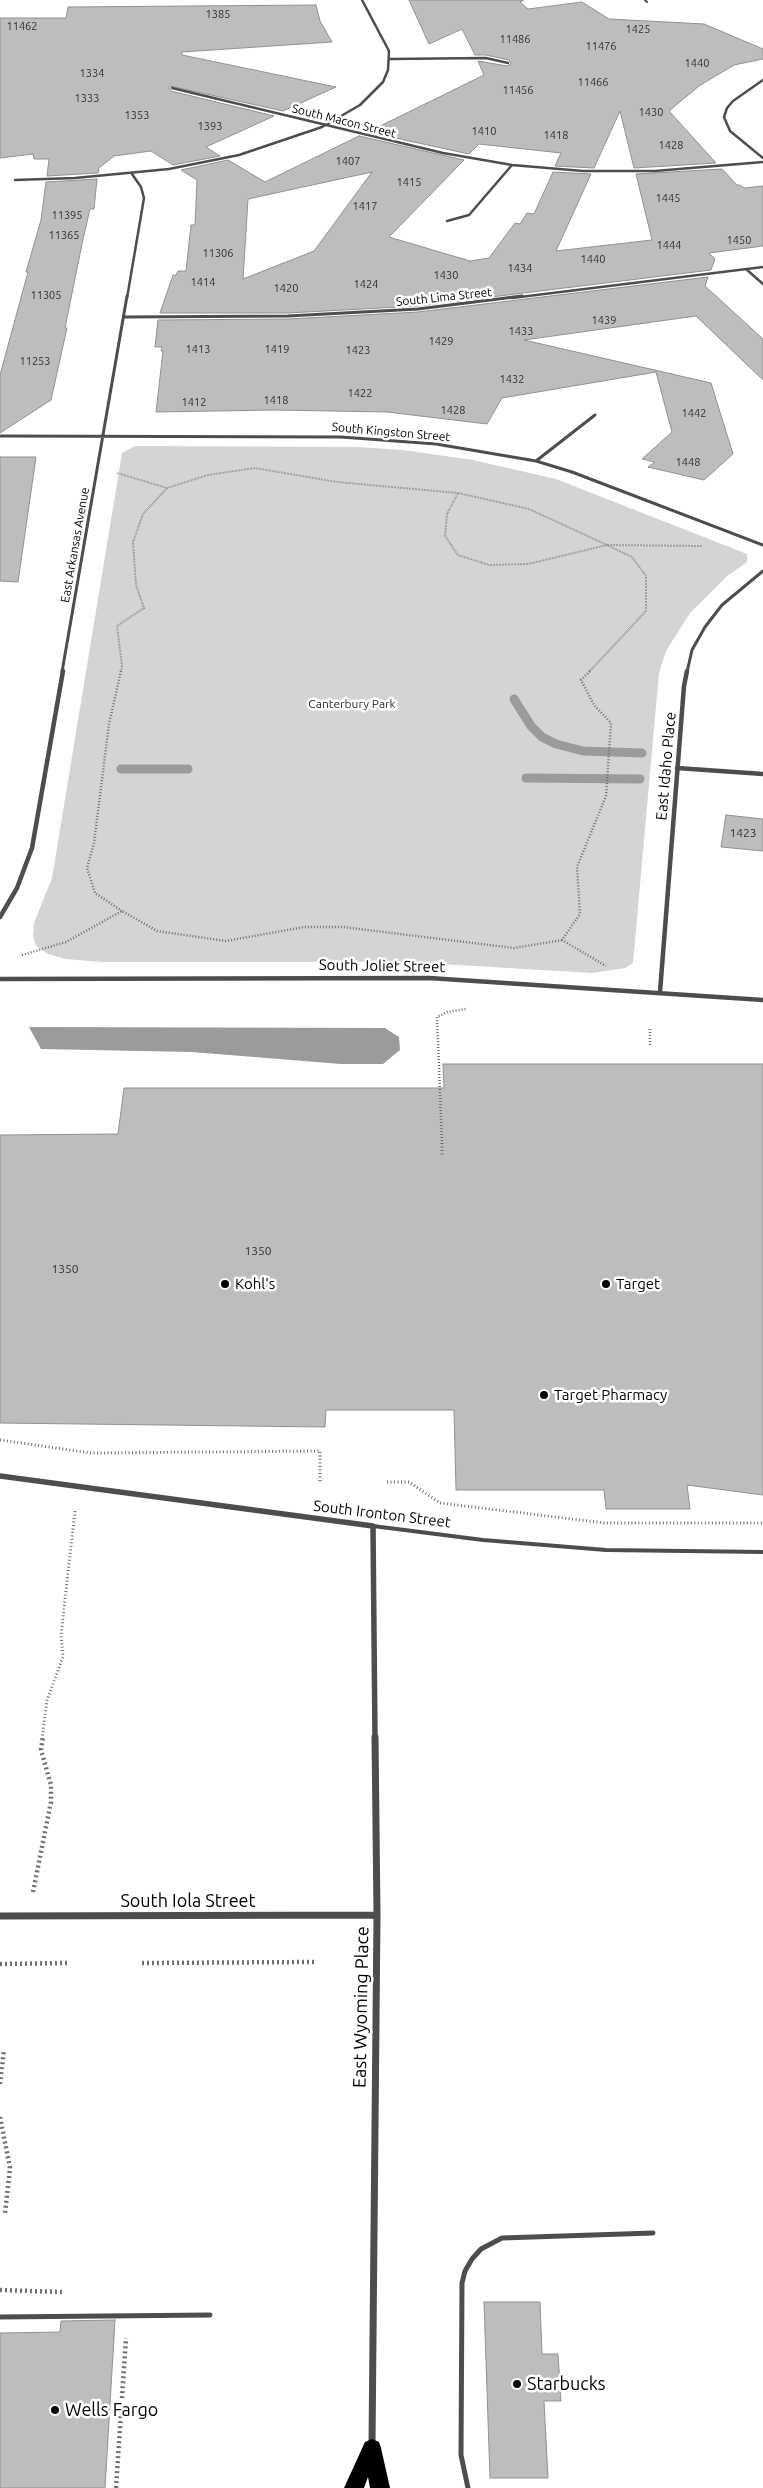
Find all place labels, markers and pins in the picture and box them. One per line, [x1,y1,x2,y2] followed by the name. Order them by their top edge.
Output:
[235,1275,275,1293] place label: Kohl's
[616,1275,660,1293] place label: Target
[219,1278,231,1290] marker: Kohl's
[600,1278,612,1290] marker: Target
[554,1386,667,1404] place label: Target Pharmacy
[538,1389,550,1401] marker: Target Pharmacy
[527,2373,606,2395] place label: Starbucks
[511,2378,523,2390] marker: Starbucks
[65,2399,158,2421] place label: Wells Fargo
[49,2404,61,2416] marker: Wells Fargo

